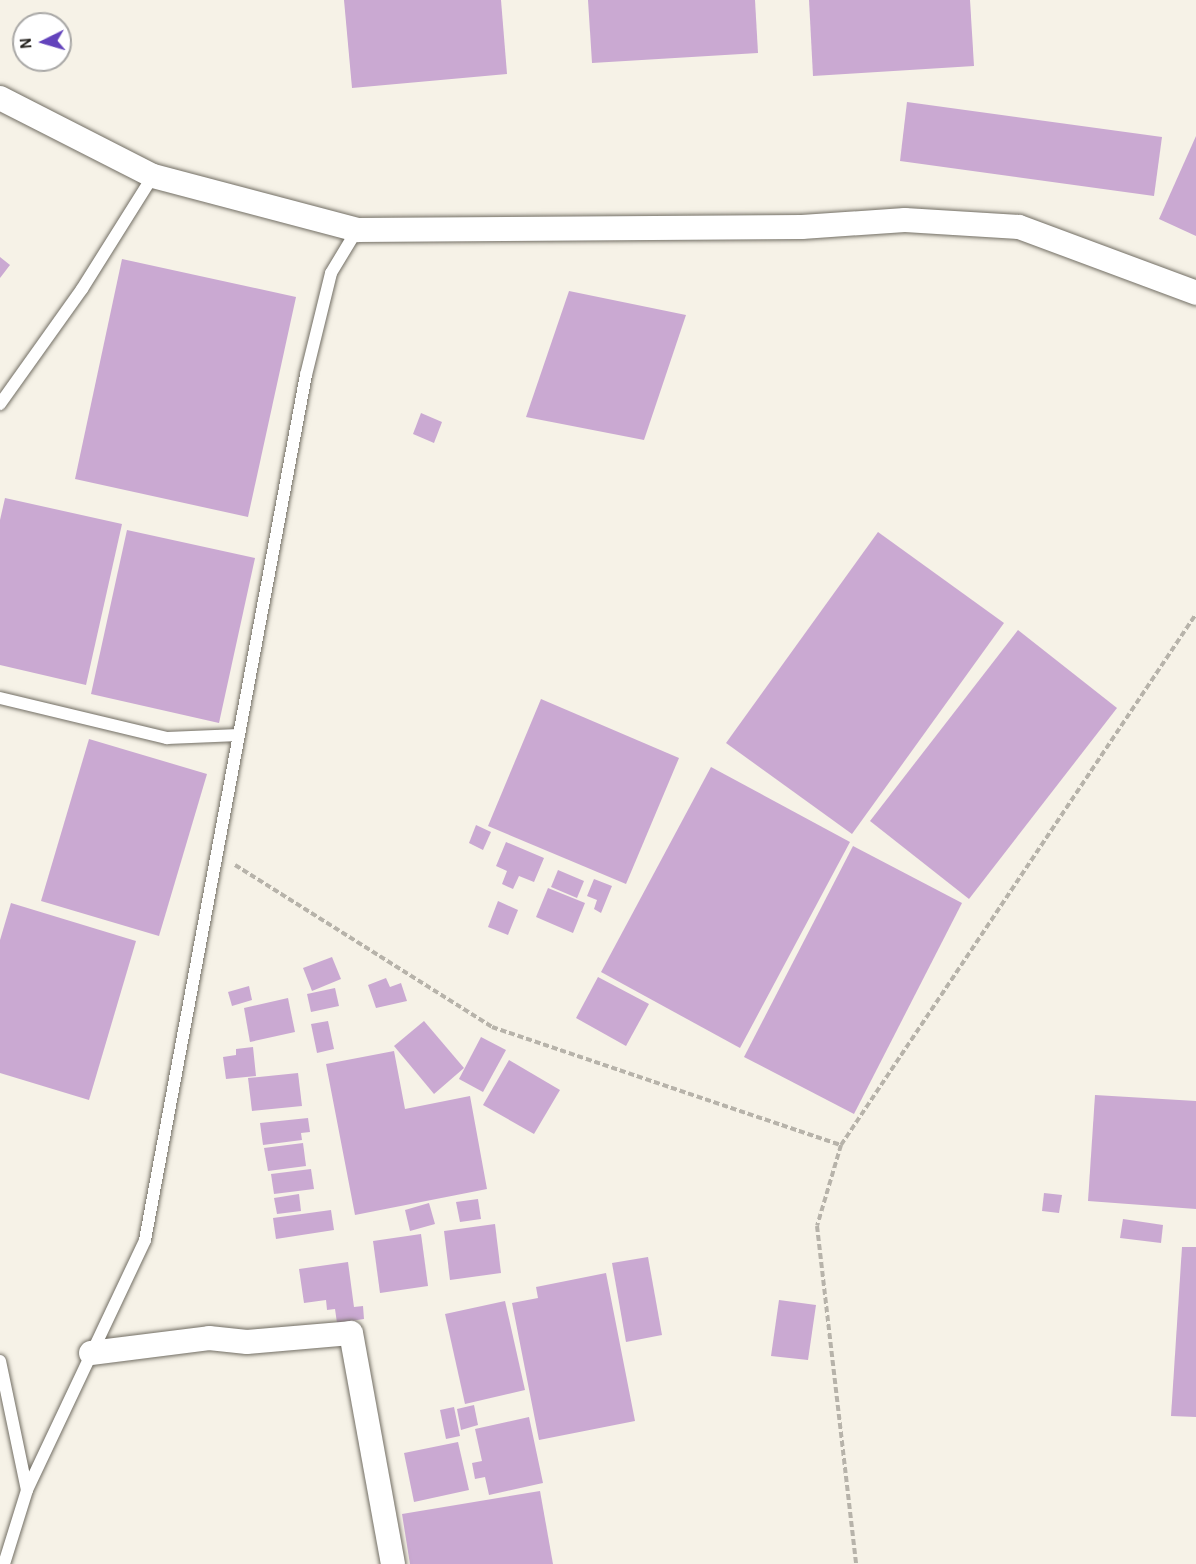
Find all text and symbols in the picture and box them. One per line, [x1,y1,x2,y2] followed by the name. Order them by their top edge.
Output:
[12,12,72,72] north arrow
[18,37,35,50] text: N

